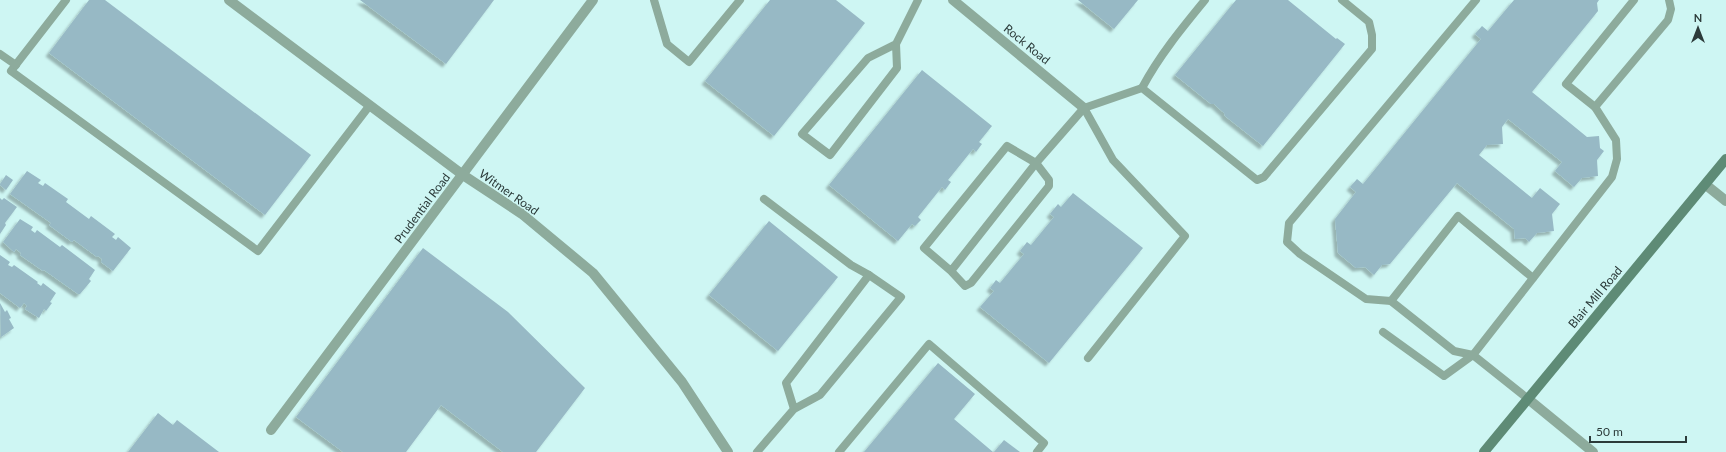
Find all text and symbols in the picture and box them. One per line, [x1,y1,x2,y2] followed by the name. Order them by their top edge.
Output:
[1678,8,1718,48] north arrow
[1694,11,1702,24] text: N
[1001,21,1053,67] street label: Rock Road
[476,166,542,218] street label: Witmer Road
[391,170,453,246] street label: Prudential Road
[1565,263,1625,331] street label: Blair Mill Road
[1590,418,1686,444] scale bar
[1596,424,1623,439] text: 50 m

